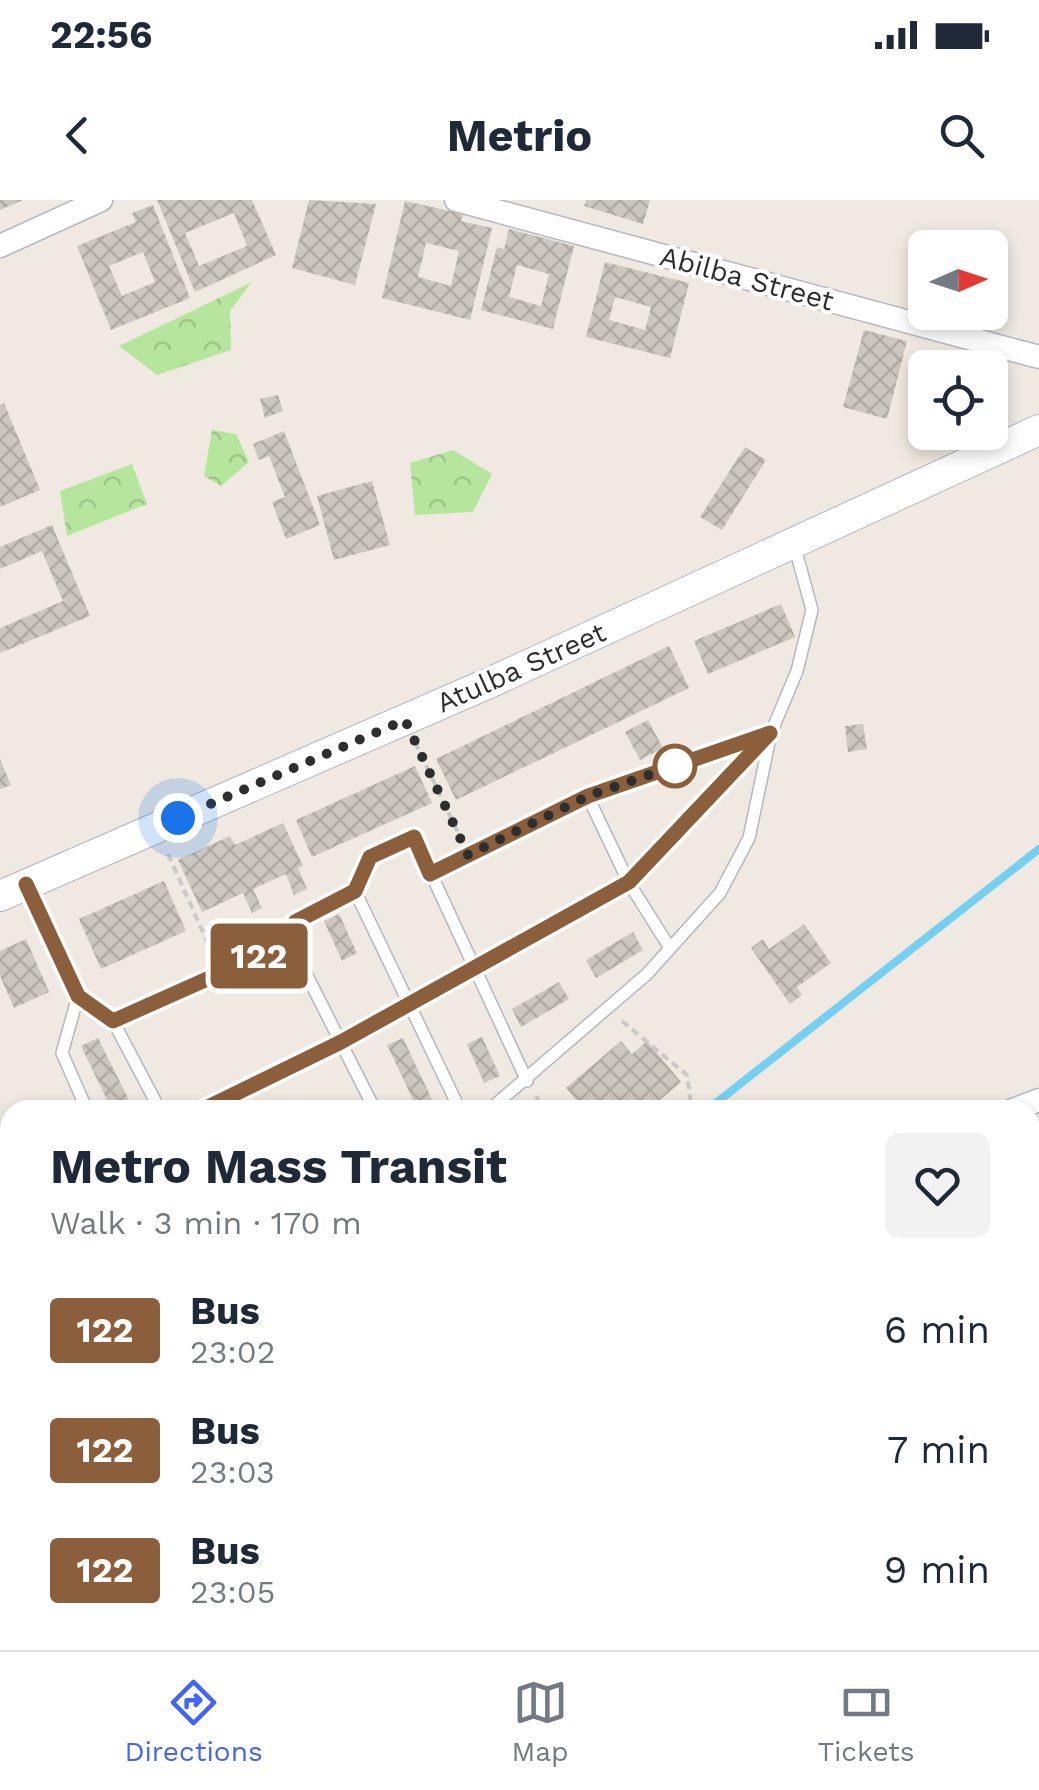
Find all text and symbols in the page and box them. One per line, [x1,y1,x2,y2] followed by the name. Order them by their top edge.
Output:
[50,13,152,57] text: 22:56
[50,108,105,163] icon: back
[934,108,989,163] icon: search
[447,109,592,162] text: Metrio
[908,230,1008,330] north arrow
[908,230,1008,450] map controls
[656,239,838,318] street label: Abilba Street
[908,350,1008,450] button: locate
[432,615,611,719] street label: Atulba Street
[654,745,696,787] unlabelled marker
[153,793,203,843] your location
[202,924,316,988] line badge: 122
[231,935,287,977] text: 122
[885,1133,990,1238] button: heart
[50,1138,507,1195] text: Metro Mass Transit
[50,1204,362,1242] text: Walk · 3 min · 170 m
[190,1289,260,1333] text: Bus
[884,1308,990,1352] text: 6 min
[77,1309,133,1351] text: 122
[190,1333,275,1371] text: 23:02
[190,1409,260,1453] text: Bus
[887,1428,990,1472] text: 7 min
[77,1429,133,1471] text: 122
[190,1453,275,1491] text: 23:03
[190,1529,260,1573] text: Bus
[884,1548,990,1592] text: 9 min
[77,1549,133,1591] text: 122
[190,1573,275,1611] text: 23:05
[124,1675,263,1768] tab: Directions
[512,1675,569,1768] tab: Map
[817,1675,915,1768] tab: Tickets

